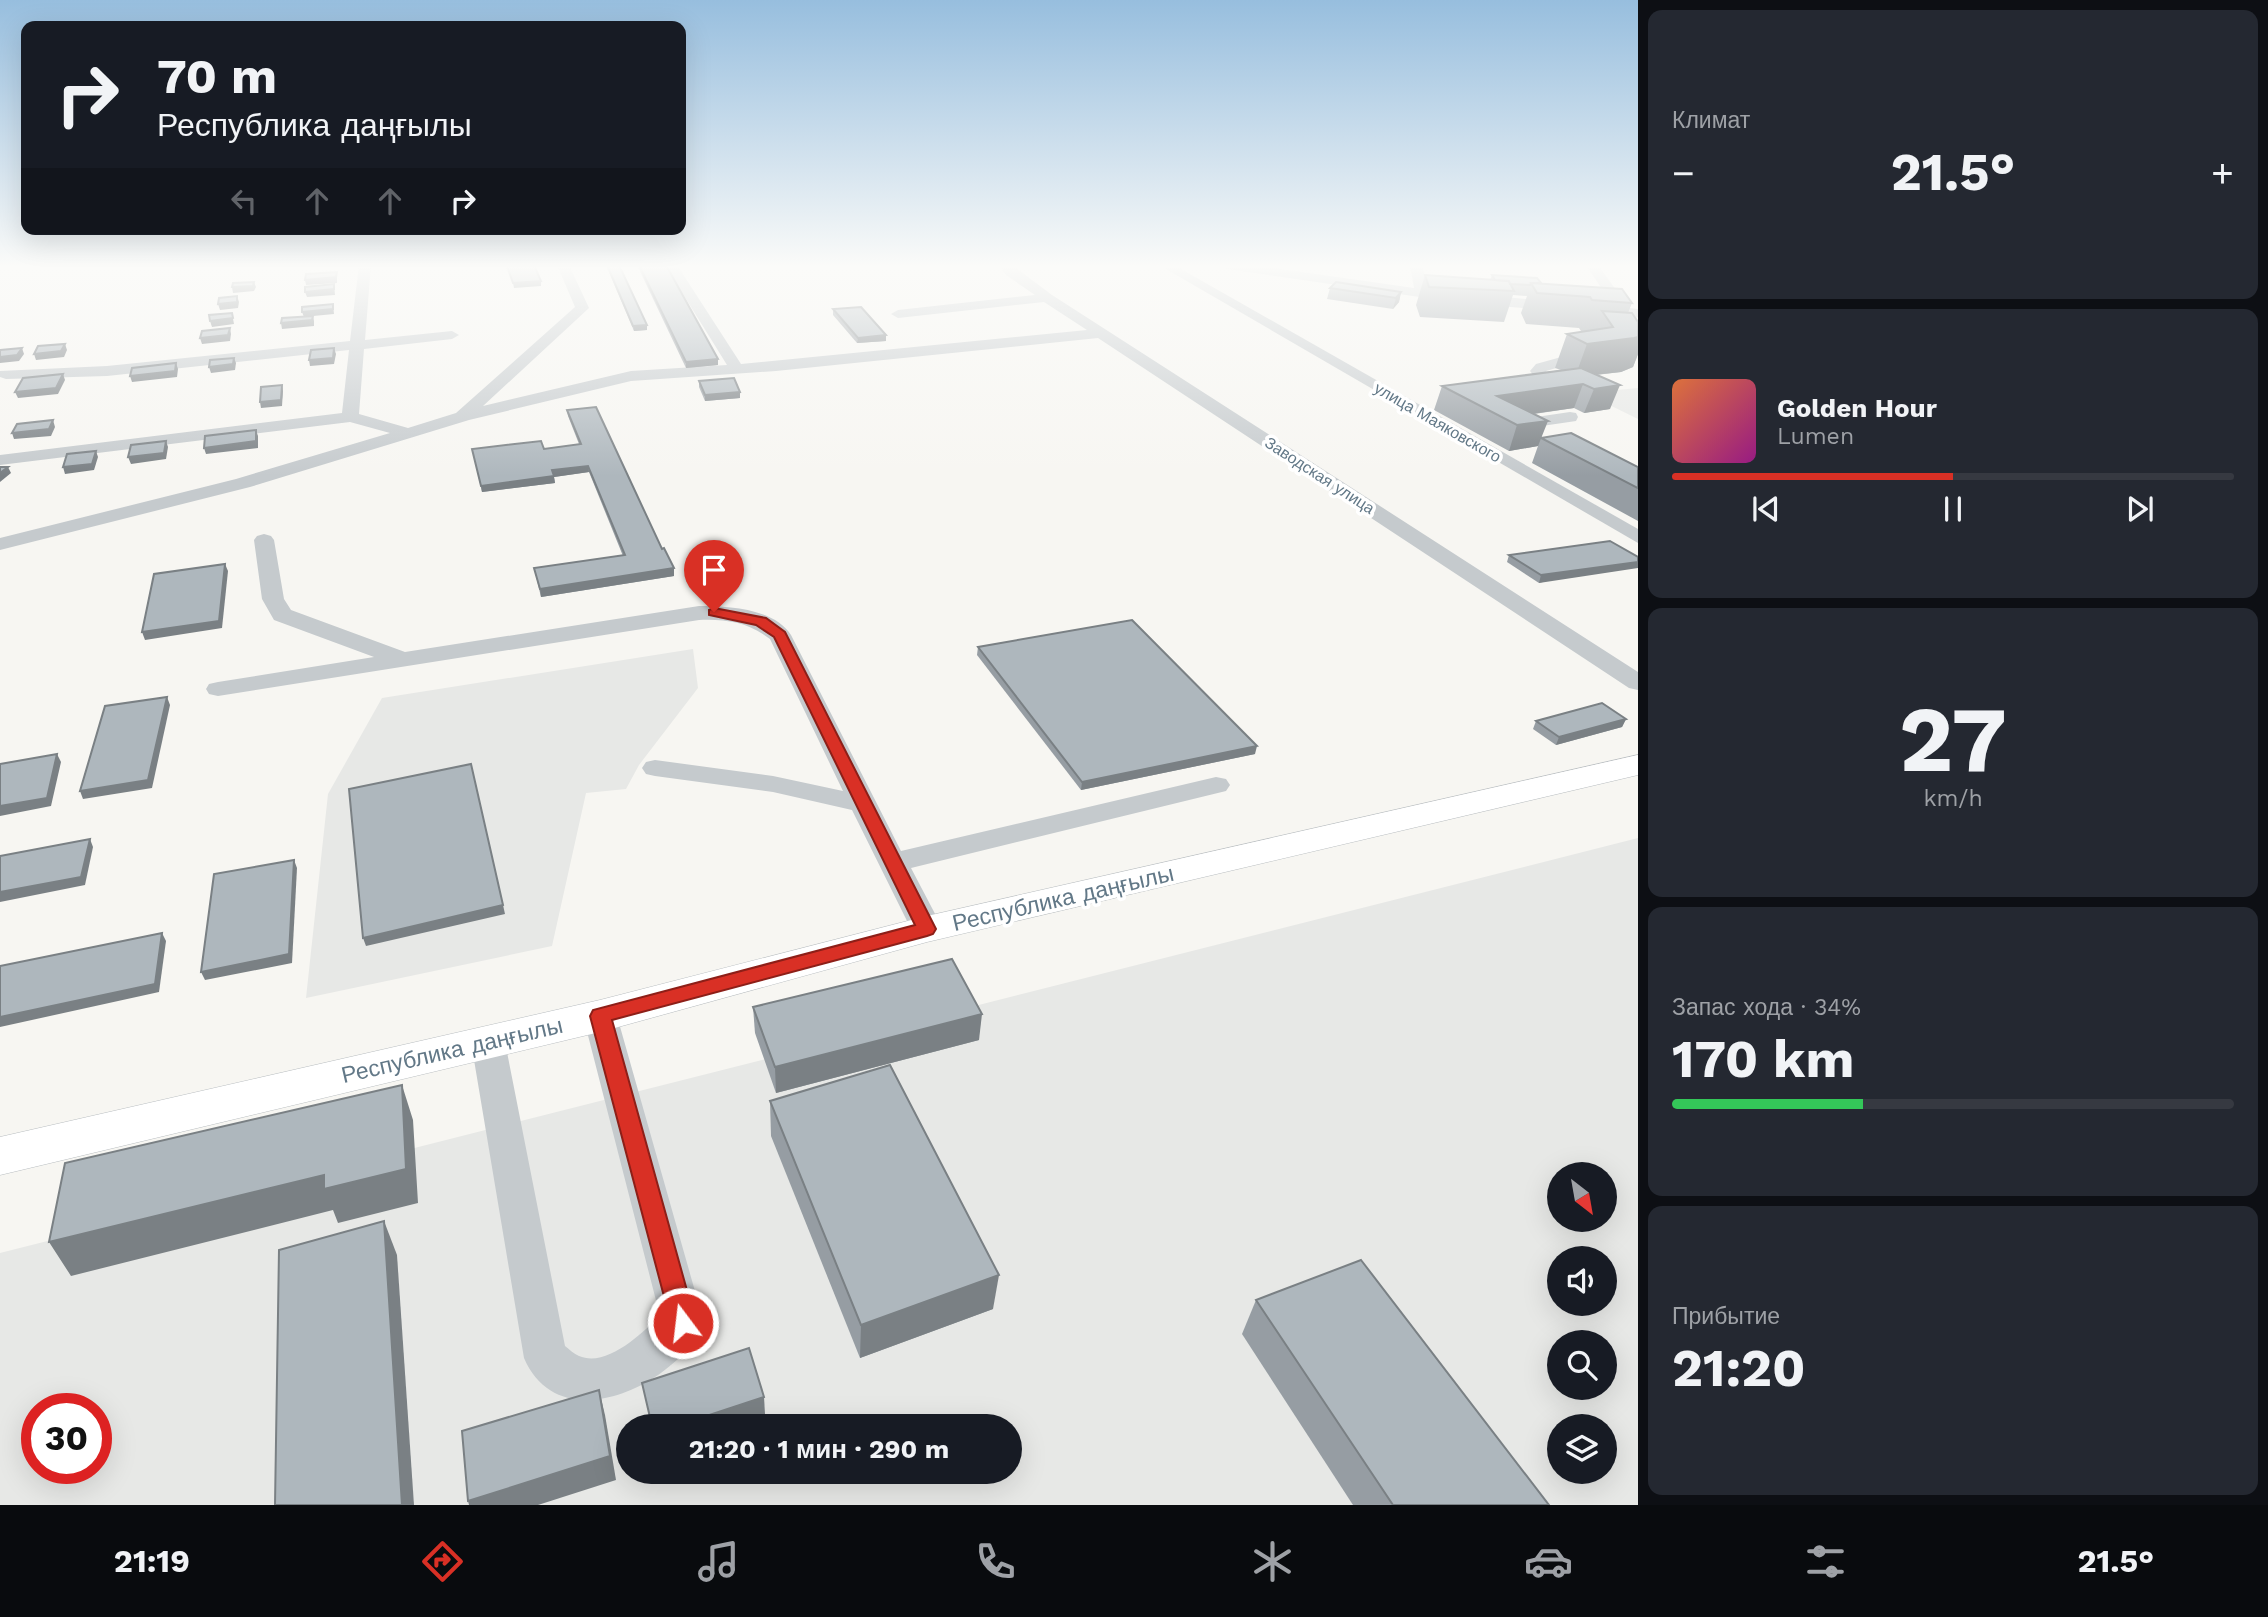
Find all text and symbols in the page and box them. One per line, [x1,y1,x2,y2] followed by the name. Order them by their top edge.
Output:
[157,47,277,105] text: 70 m
[42,49,133,140] icon: right
[157,106,472,144] text: Республика даңғылы
[1672,107,1750,134] text: Климат
[1891,142,2015,203] text: 21.5°
[1672,151,1695,195] text: −
[2211,151,2234,195] text: +
[225,182,263,220] icon: left
[298,182,336,220] icon: ahead
[371,182,409,220] icon: ahead
[444,182,482,220] icon: right
[1371,378,1505,467] street label: улица Маяковского
[1777,393,1937,423] text: Golden Hour
[1777,423,1854,450] text: Lumen
[1261,433,1378,518] street label: Заводская улица
[1747,490,1785,528] icon: previous
[1934,490,1972,528] icon: pause
[2121,490,2159,528] icon: next
[684,540,744,612] pin
[695,551,733,589] icon: arrive
[1899,686,2007,793] text: 27
[1923,785,1983,812] text: km/h
[950,860,1176,937] street label: Республика даңғылы
[1672,994,1861,1021] text: Запас хода · 34%
[339,1012,565,1089] street label: Республика даңғылы
[1672,1029,1854,1090] text: 170 km
[1547,1162,1617,1232] north arrow
[1547,1162,1617,1484] map controls
[1547,1246,1617,1316] button: sound
[646,1286,720,1360] position arrow
[1672,1303,1780,1330] text: Прибытие
[1547,1330,1617,1400] button: search
[1672,1338,1806,1399] text: 21:20
[21,1393,112,1484] speed limit sign: 30
[1547,1414,1617,1484] button: layers
[689,1434,949,1464] text: 21:20 · 1 мин · 290 m
[418,1537,467,1586] icon: directions
[694,1537,743,1586] icon: music
[971,1537,1020,1586] icon: phone
[1248,1537,1297,1586] icon: climate
[1524,1537,1573,1586] icon: car
[1801,1537,1850,1586] icon: filters
[114,1542,190,1580] text: 21:19
[2077,1542,2154,1580] text: 21.5°

